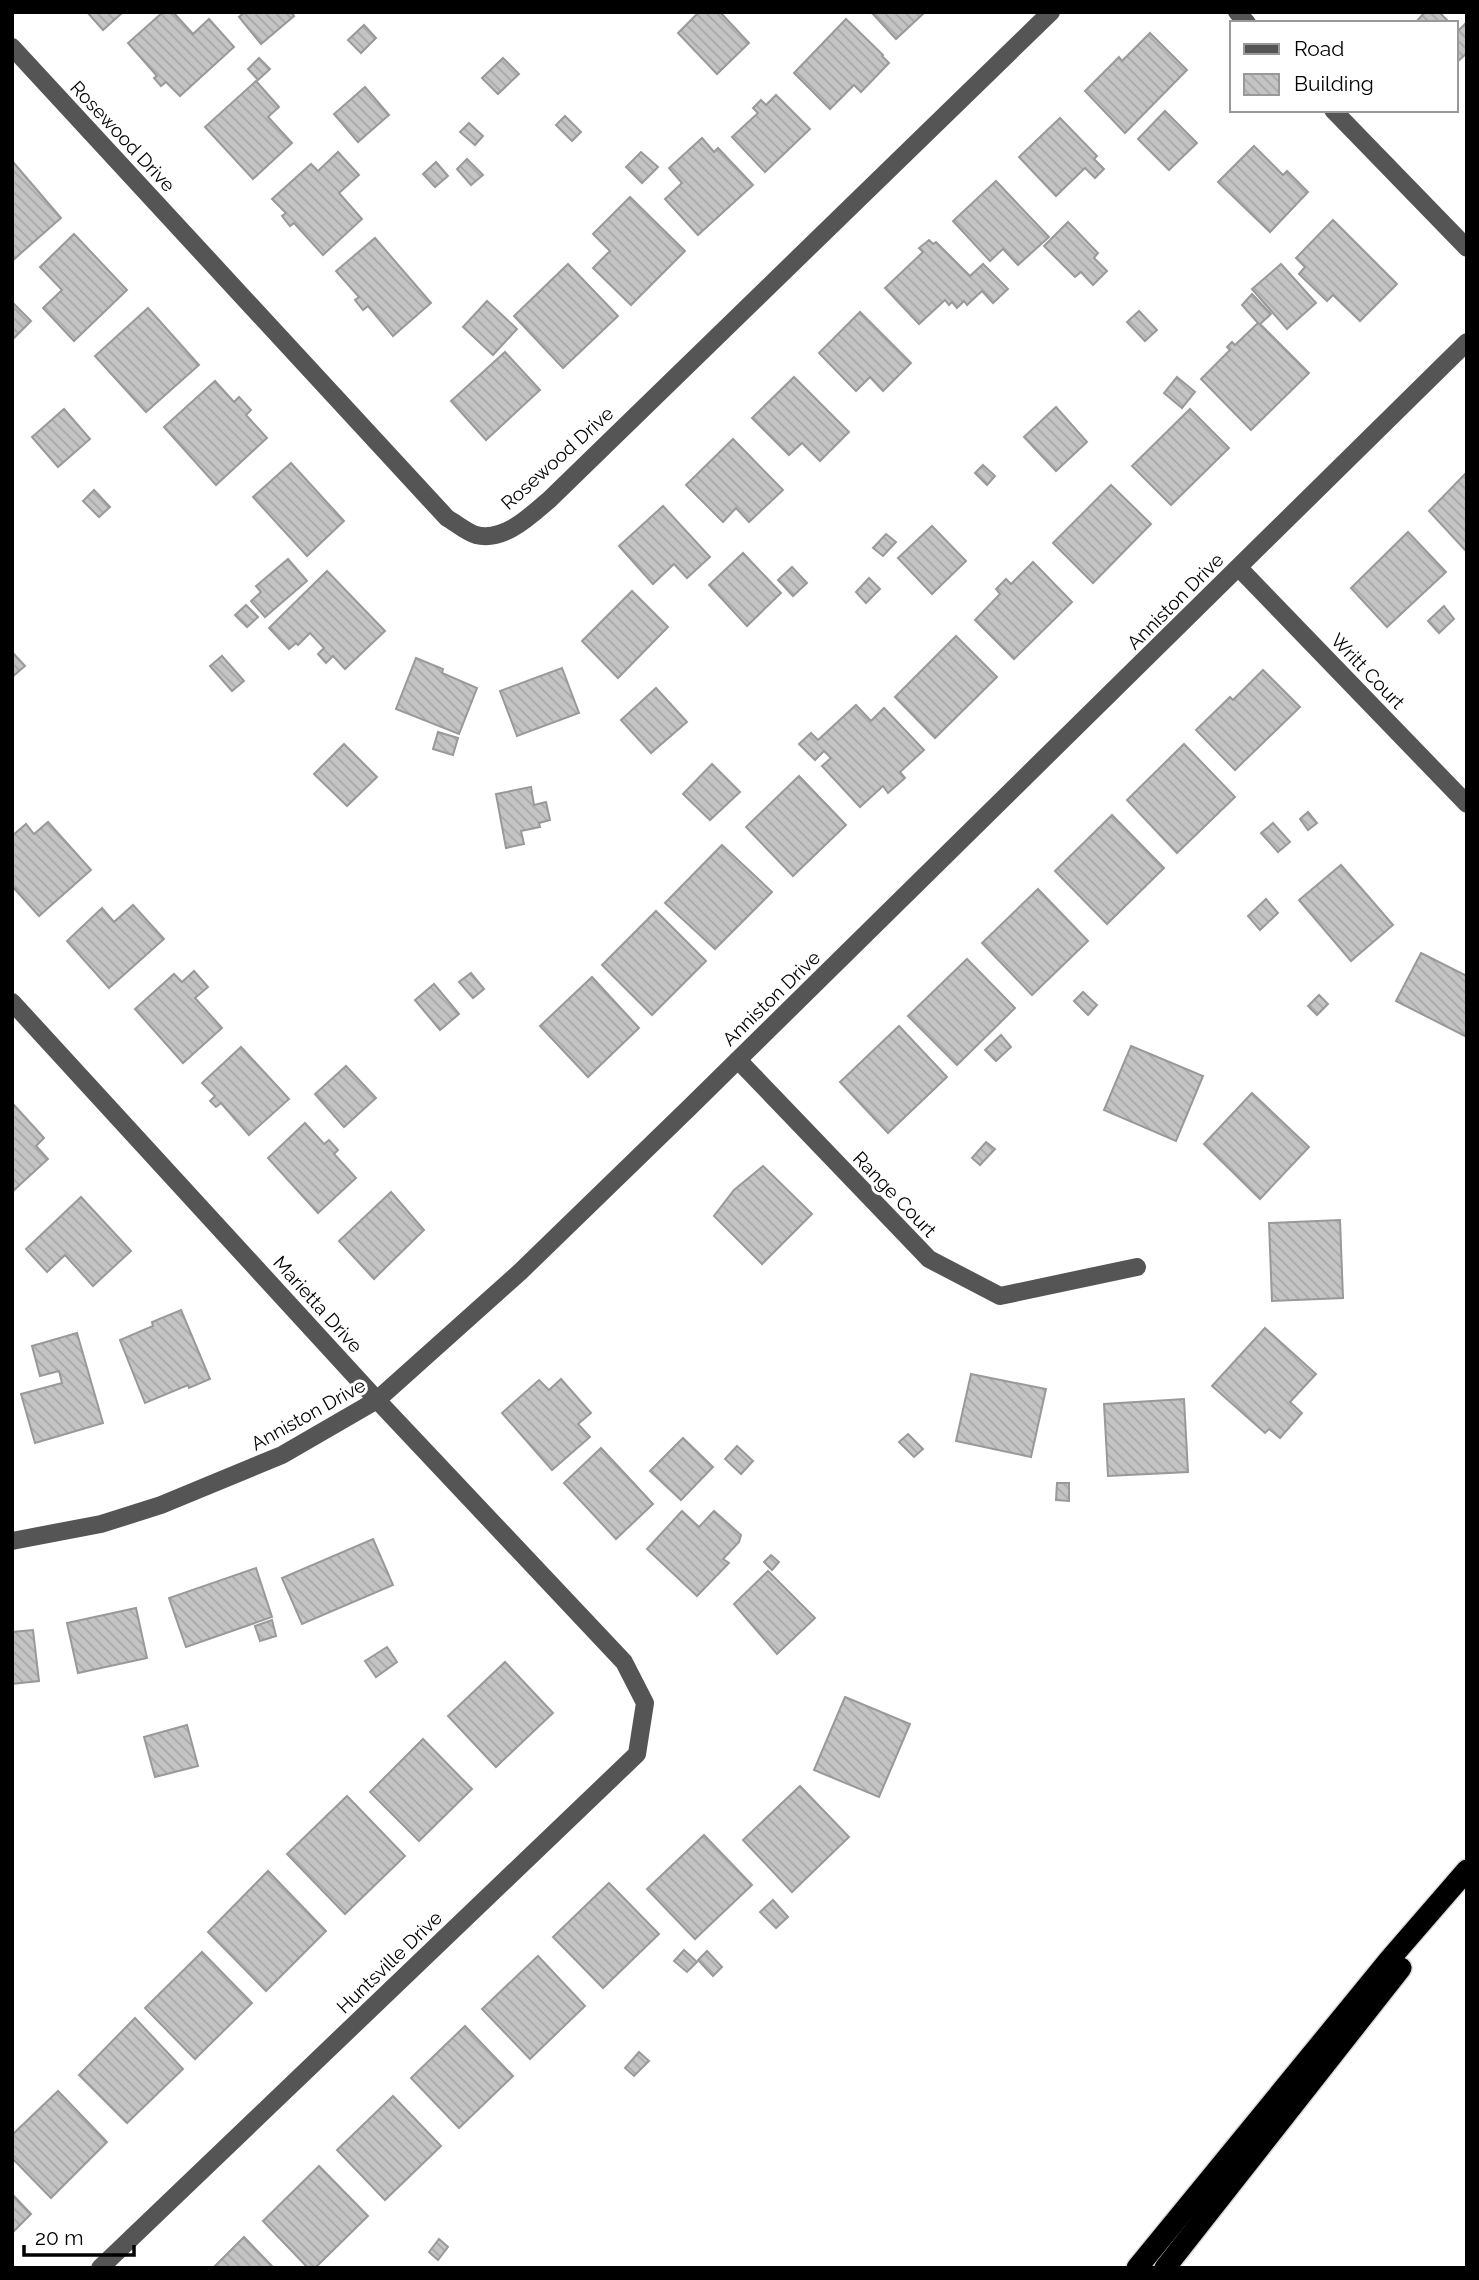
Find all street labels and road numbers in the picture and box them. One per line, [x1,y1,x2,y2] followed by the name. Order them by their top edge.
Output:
[66,76,180,196] street label: Rosewood Drive
[496,402,618,514] street label: Rosewood Drive
[1122,548,1228,654] street label: Anniston Drive
[1327,629,1410,714] street label: Writt Court
[718,946,824,1050] street label: Anniston Drive
[849,1147,942,1242] street label: Range Court
[269,1251,367,1357] street label: Marietta Drive
[247,1374,369,1454] street label: Anniston Drive
[332,1906,446,2018] street label: Huntsville Drive

